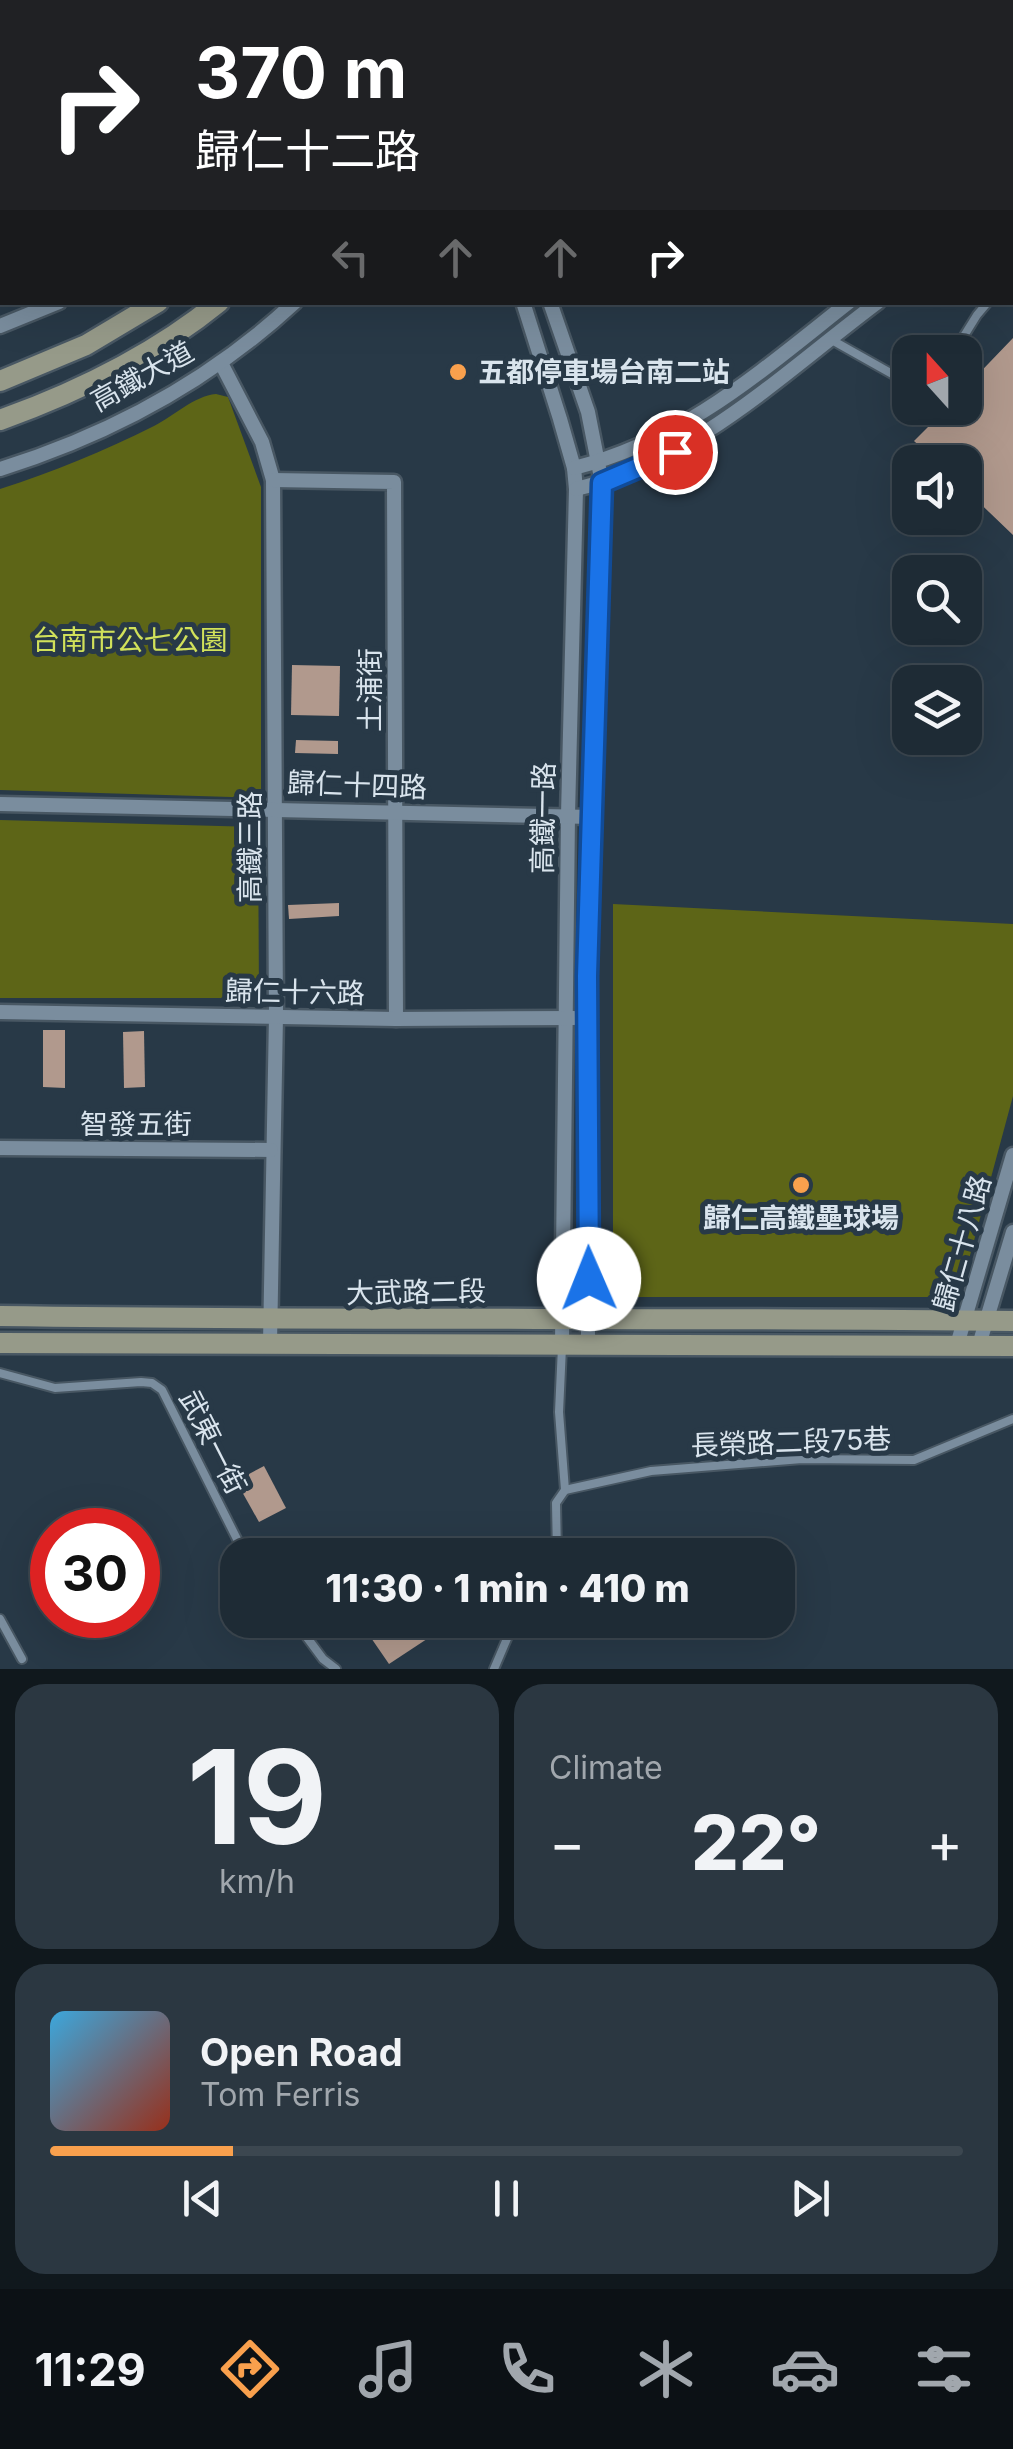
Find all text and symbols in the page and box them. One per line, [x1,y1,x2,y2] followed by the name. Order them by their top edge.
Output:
[195,30,407,115] text: 370 m
[30,40,160,170] icon: right
[195,123,420,178] text: 歸仁十二路
[323,230,378,285] icon: left
[428,230,483,285] icon: ahead
[533,230,588,285] icon: ahead
[638,230,693,285] icon: right
[85,334,199,418] street label: 高鐵大道
[892,335,982,425] north arrow
[892,335,982,755] map controls
[478,355,730,389] place label: 五都停車場台南二站
[447,361,469,383] marker: 五都停車場台南二站
[633,410,718,495] pin
[648,425,703,480] icon: arrive
[892,445,982,535] button: sound
[892,555,982,645] button: search
[32,623,228,657] park label: 台南市公七公園
[353,648,387,732] street label: 土浦街
[892,665,982,755] button: layers
[525,762,561,874] street label: 高鐵一路
[286,766,428,804] street label: 歸仁十四路
[233,791,267,903] street label: 高鐵三路
[225,974,365,1010] street label: 歸仁十六路
[80,1107,192,1141] street label: 智發五街
[926,1171,998,1315] street label: 歸仁十八路
[790,1174,812,1196] marker: 歸仁高鐵壘球場
[703,1201,899,1235] place label: 歸仁高鐵壘球場
[537,1227,641,1331] position arrow
[346,1274,486,1310] street label: 大武路二段
[172,1384,254,1500] street label: 武東一街
[690,1422,892,1462] street label: 長榮路二段75巷
[30,1508,160,1638] speed limit sign: 30
[325,1565,690,1611] text: 11:30 · 1 min · 410 m
[187,1718,327,1875] text: 19
[549,1748,663,1787] text: Climate
[691,1797,821,1888] text: 22°
[549,1810,585,1876] text: −
[927,1810,963,1876] text: +
[219,1862,295,1901] text: km/h
[200,2029,403,2075] text: Open Road
[200,2075,360,2114] text: Tom Ferris
[175,2171,230,2226] icon: previous
[479,2171,534,2226] icon: pause
[783,2171,838,2226] icon: next
[215,2334,285,2404] icon: directions
[353,2334,423,2404] icon: music
[492,2334,562,2404] icon: phone
[631,2334,701,2404] icon: climate
[770,2334,840,2404] icon: car
[909,2334,979,2404] icon: filters
[34,2342,146,2397] text: 11:29

